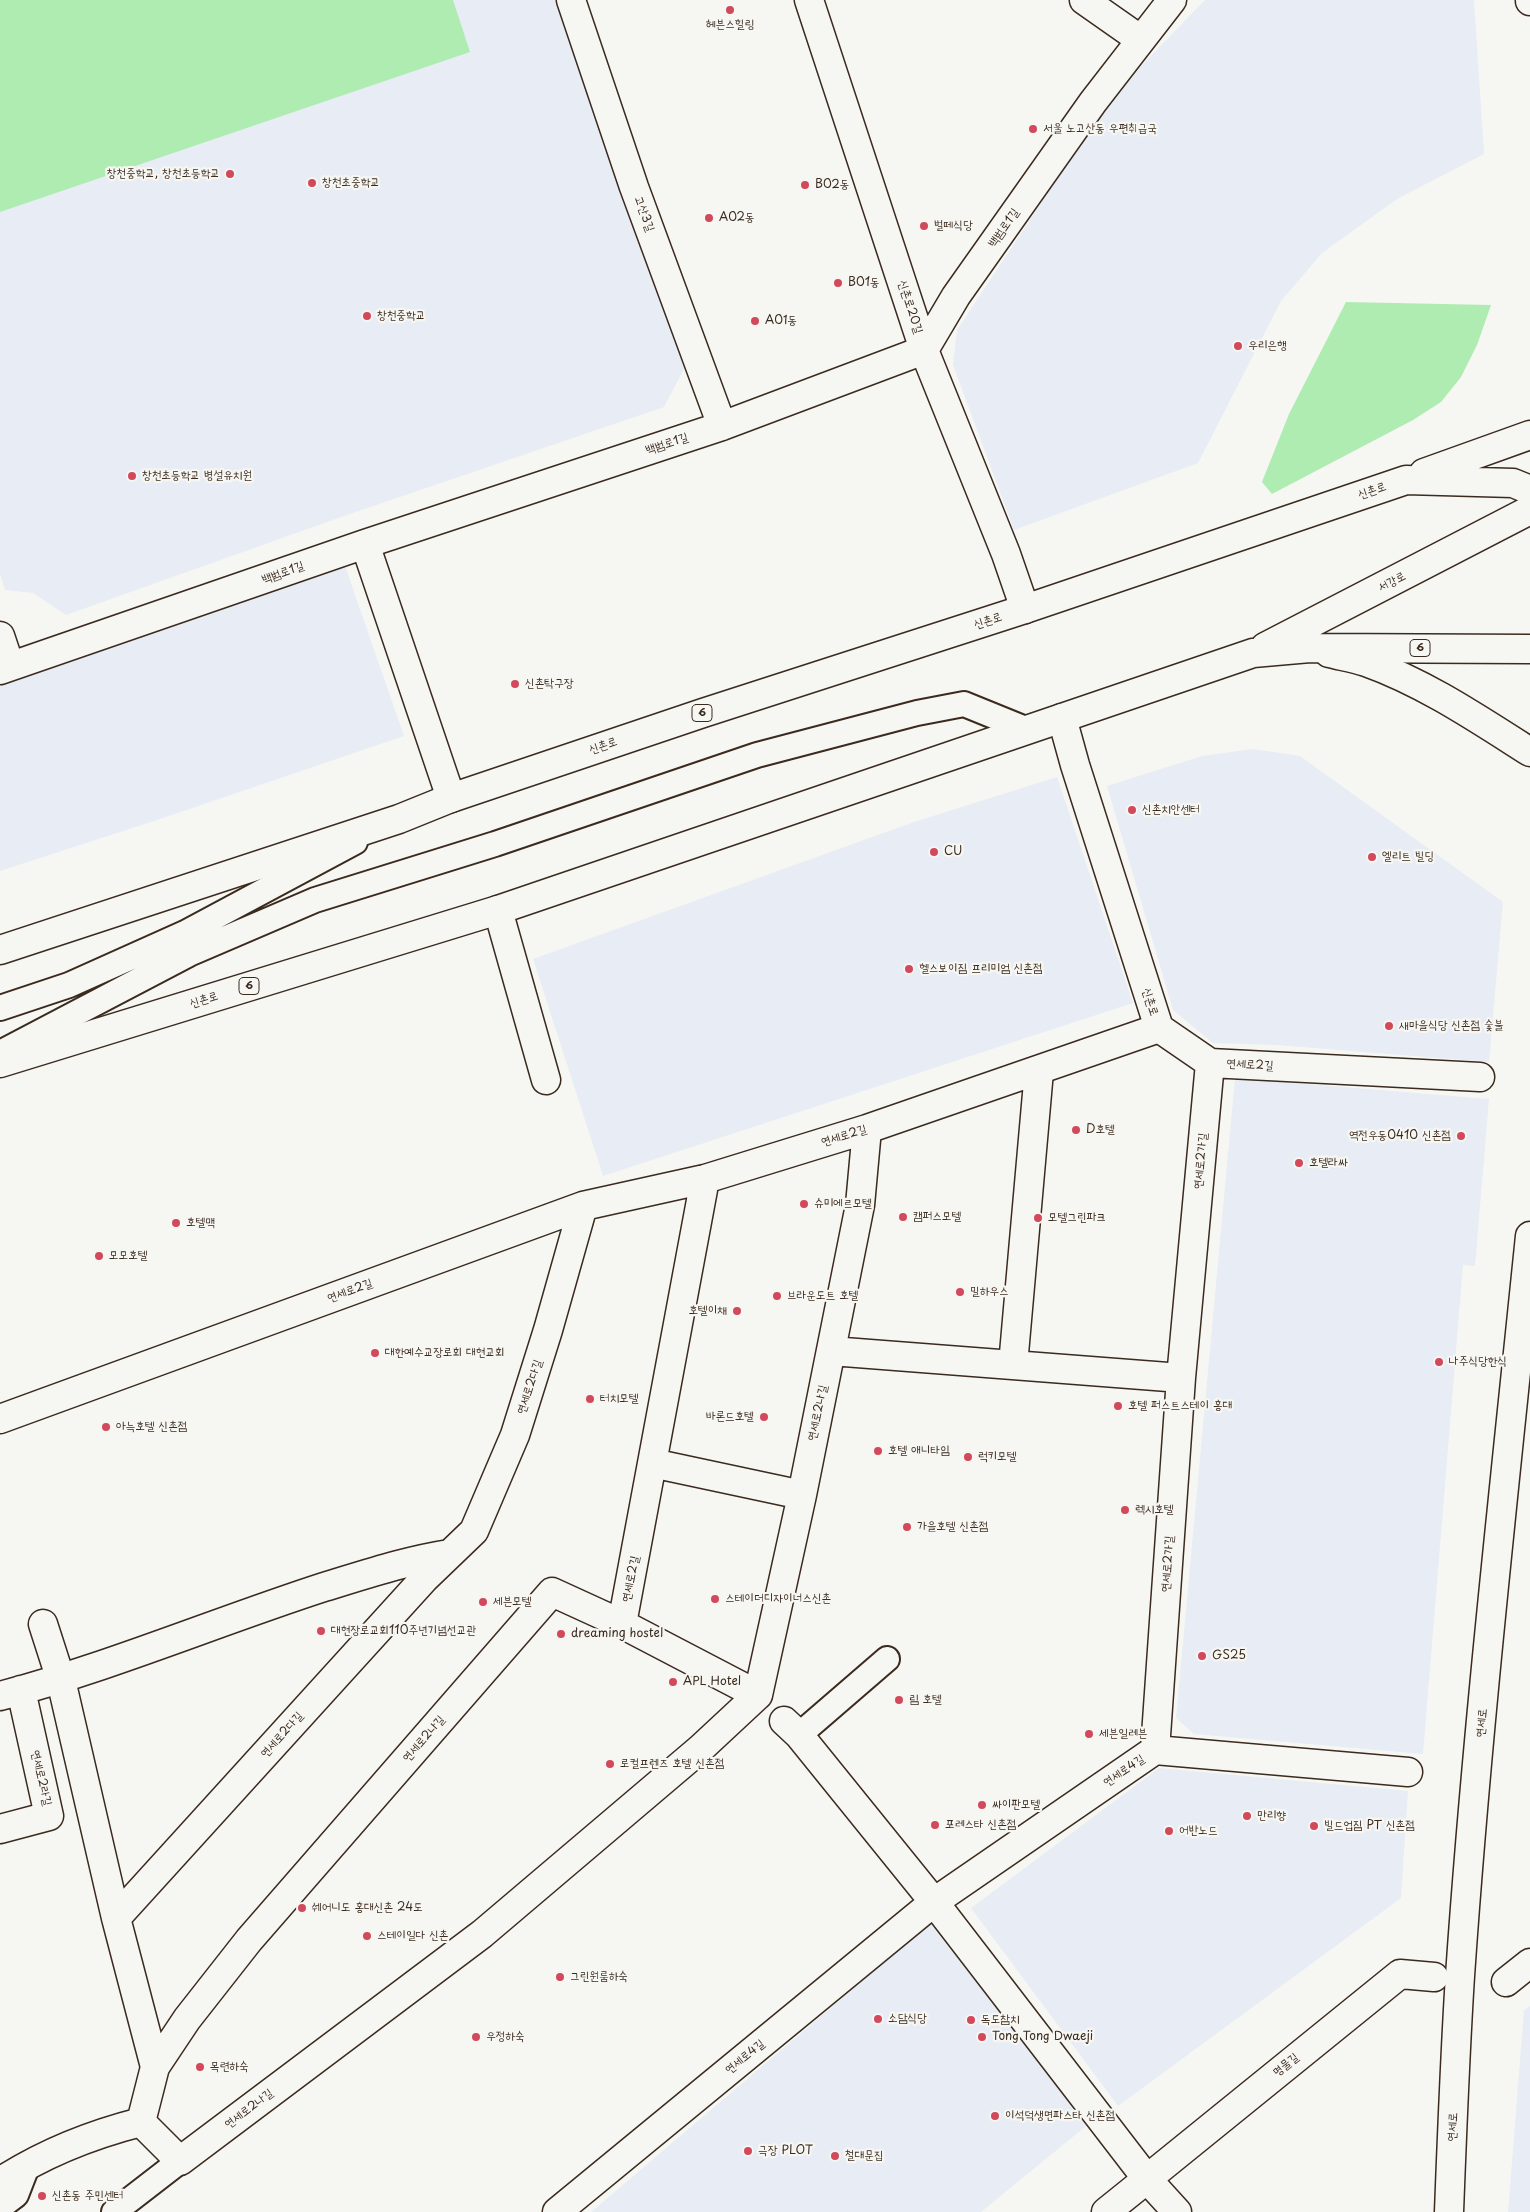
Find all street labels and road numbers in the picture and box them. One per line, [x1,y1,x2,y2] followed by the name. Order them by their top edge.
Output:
[631,194,657,234] street label: 고산3길
[985,206,1023,250] street label: 백범로1길
[895,278,925,336] street label: 신촌로20길
[644,430,690,458] street label: 백범로1길
[1356,479,1388,503] street label: 신촌로
[260,559,306,587] street label: 백범로1길
[1376,569,1408,595] street label: 서강로
[972,610,1004,632] street label: 신촌로
[1410,640,1430,656] road number: 6
[692,704,712,721] road number: 6
[587,734,619,758] street label: 신촌로
[239,978,259,994] road number: 6
[1139,986,1161,1018] street label: 신촌로
[188,989,220,1011] street label: 신촌로
[1226,1057,1274,1073] street label: 연세로2길
[819,1122,869,1150] street label: 연세로2길
[1191,1132,1211,1190] street label: 연세로2가길
[325,1276,375,1306] street label: 연세로2길
[514,1358,546,1416] street label: 연세로2다길
[805,1384,831,1442] street label: 연세로2나길
[1159,1535,1177,1593] street label: 연세로2가길
[619,1554,643,1604] street label: 연세로2길
[1474,1708,1490,1738] street label: 연세로
[258,1709,306,1761] street label: 연세로2다길
[400,1713,448,1765] street label: 연세로2나길
[28,1749,54,1807] street label: 연세로2라길
[1101,1752,1147,1790] street label: 연세로4길
[722,2037,768,2077] street label: 연세로4길
[1270,2050,1302,2080] street label: 명물길
[222,2086,276,2132] street label: 연세로2나길
[1445,2112,1461,2142] street label: 연세로

